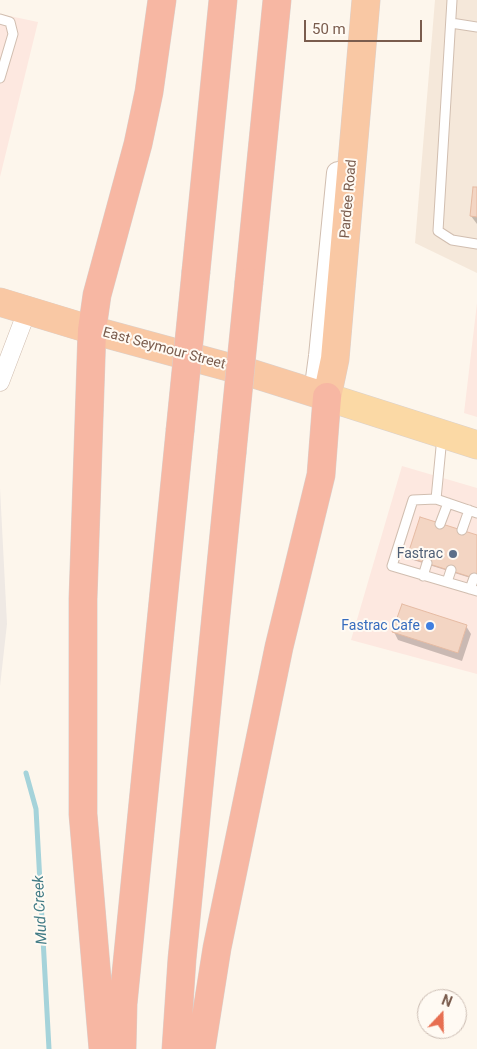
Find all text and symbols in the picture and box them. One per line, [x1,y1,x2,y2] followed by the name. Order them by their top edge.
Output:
[307,10,424,42] scale bar
[312,20,346,38] text: 50 m
[337,159,361,239] street label: Pardee Road
[101,325,227,373] street label: East Seymour Street
[397,546,443,562] place label: Fastrac
[447,548,459,560] marker: Fastrac
[341,618,420,634] place label: Fastrac Cafe
[424,620,436,632] marker: Fastrac Cafe
[30,875,52,945] water label: Mud Creek
[417,989,467,1039] north arrow
[440,992,454,1010] text: N

